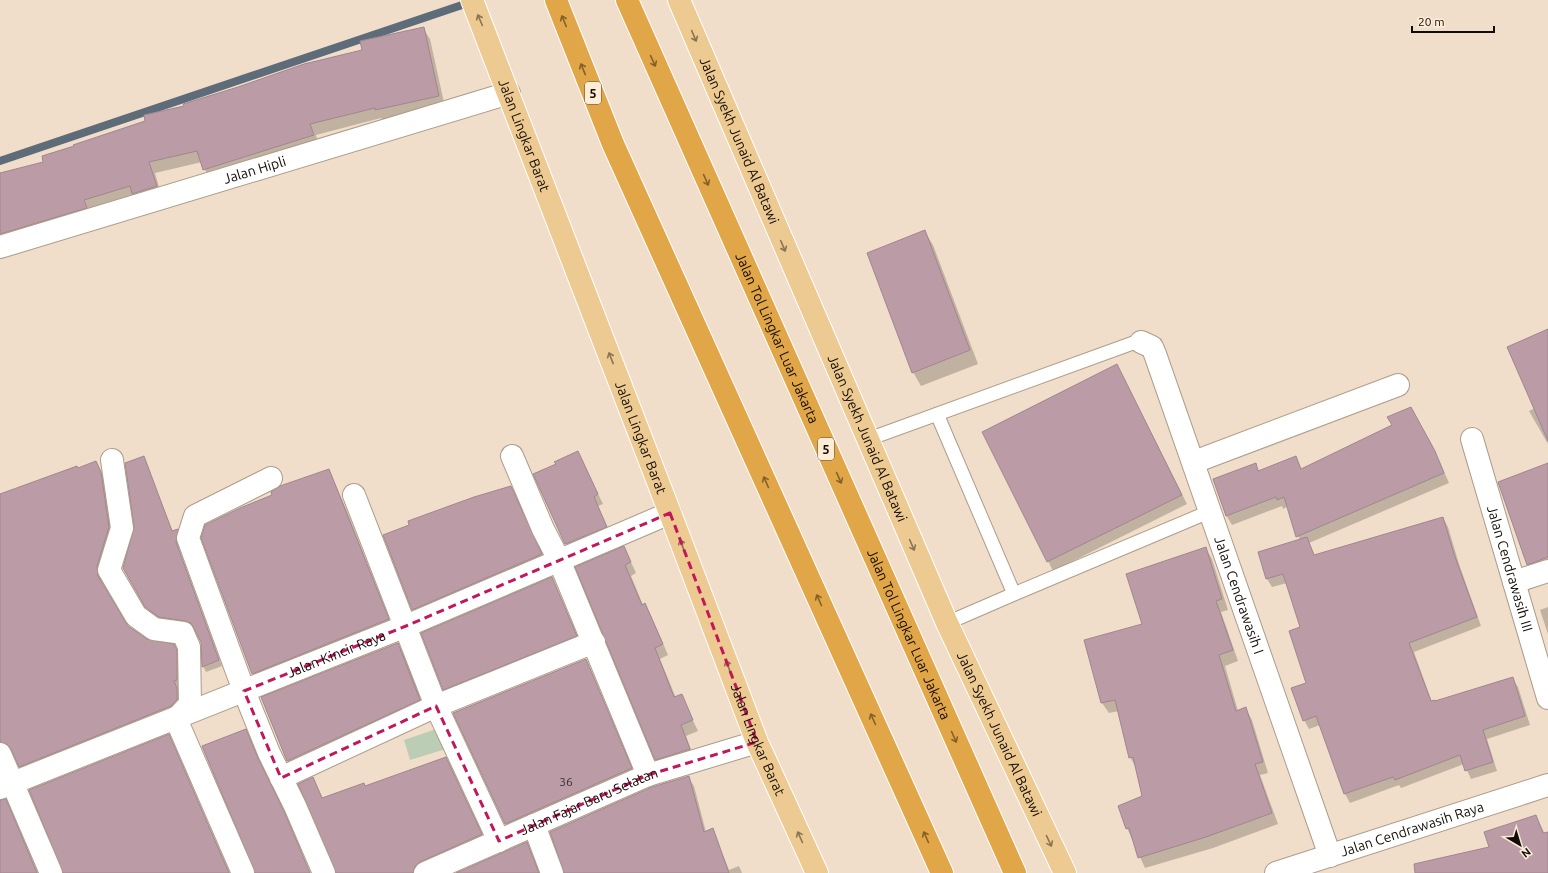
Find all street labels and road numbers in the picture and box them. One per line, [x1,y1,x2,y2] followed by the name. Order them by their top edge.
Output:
[697,55,782,226] street label: Jalan Syekh Junaid Al Batawi
[495,77,553,194] street label: Jalan Lingkar Barat
[585,82,601,104] road number: 5
[221,153,288,187] street label: Jalan Hipli
[732,250,822,426] street label: Jalan Tol Lingkar Luar Jakarta
[825,352,910,524] street label: Jalan Syekh Junaid Al Batawi
[612,379,670,497] street label: Jalan Lingkar Barat
[818,438,834,460] road number: 5
[1484,504,1536,634] street label: Jalan Cendrawasih III
[1211,534,1267,656] street label: Jalan Cendrawasih I
[864,546,954,722] street label: Jalan Tol Lingkar Luar Jakarta
[285,627,388,681] street label: Jalan Kincir Raya
[954,649,1045,819] street label: Jalan Syekh Junaid Al Batawi
[728,681,789,799] street label: Jalan Lingkar Barat
[518,765,660,838] street label: Jalan Fajar Baru Selatan
[1338,798,1486,860] street label: Jalan Cendrawasih Raya

